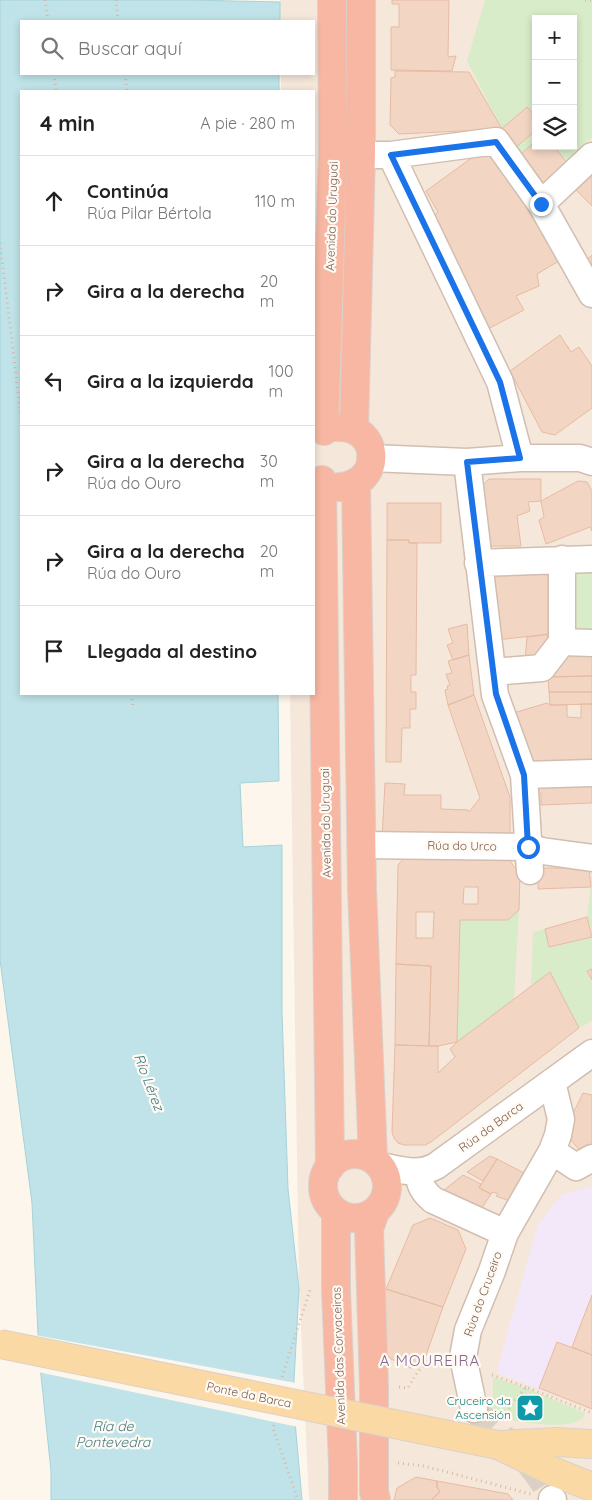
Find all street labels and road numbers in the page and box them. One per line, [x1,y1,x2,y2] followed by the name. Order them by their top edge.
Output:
[322,161,341,271] street label: Avenida do Uruguai
[317,768,334,878] street label: Avenida do Uruguai
[427,837,497,854] street label: Rúa do Urco
[456,1098,526,1155] street label: Rúa da Barca
[460,1249,505,1338] street label: Rúa do Cruceiro
[329,1286,348,1425] street label: Avenida das Corvaceiras
[205,1378,293,1411] street label: Ponte da Barca

